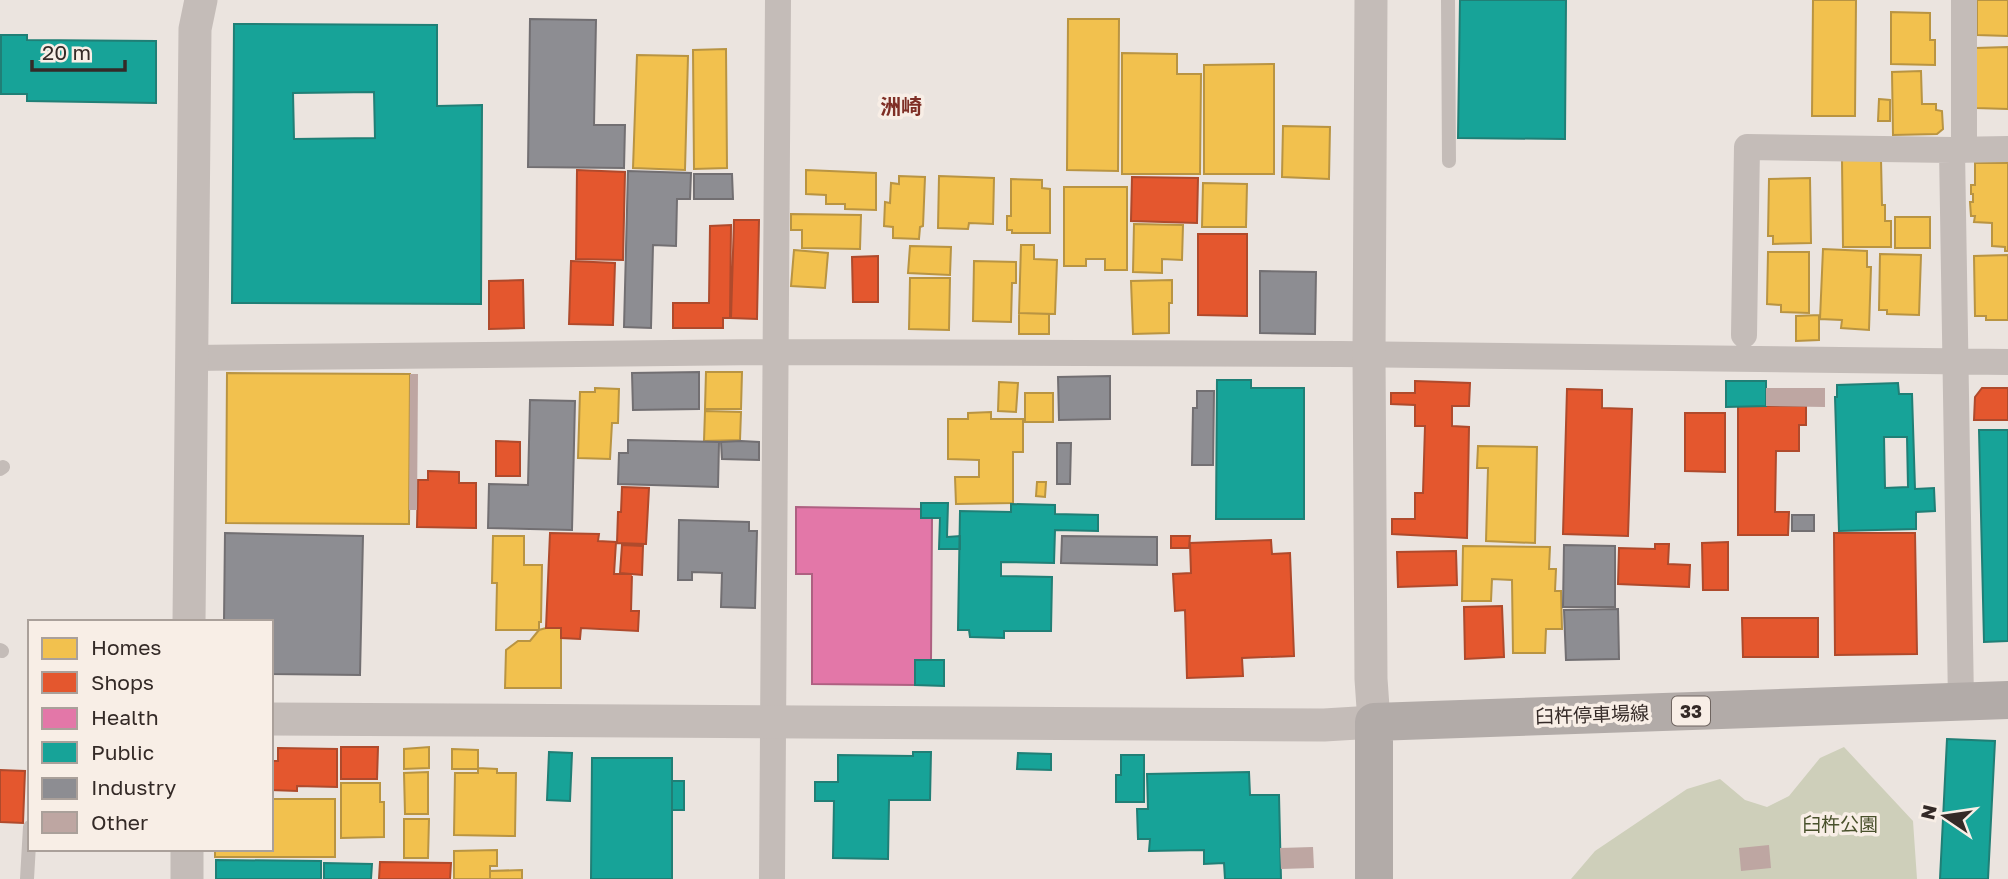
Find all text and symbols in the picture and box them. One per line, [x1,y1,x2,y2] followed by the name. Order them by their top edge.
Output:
[32,28,124,72] scale bar
[42,39,91,65] text: 20 m
[880,93,922,119] district label: 洲崎
[28,620,273,851] legend
[91,634,161,660] text: Homes
[91,669,154,695] text: Shops
[1672,696,1710,726] road number: 33
[1535,701,1649,727] street label: 臼杵停車場線
[91,704,159,730] text: Health
[91,739,154,765] text: Public
[91,774,176,800] text: Industry
[1910,781,1980,851] north arrow
[1915,802,1941,822] text: N
[91,809,148,835] text: Other
[1802,812,1878,835] park label: 臼杵公園

